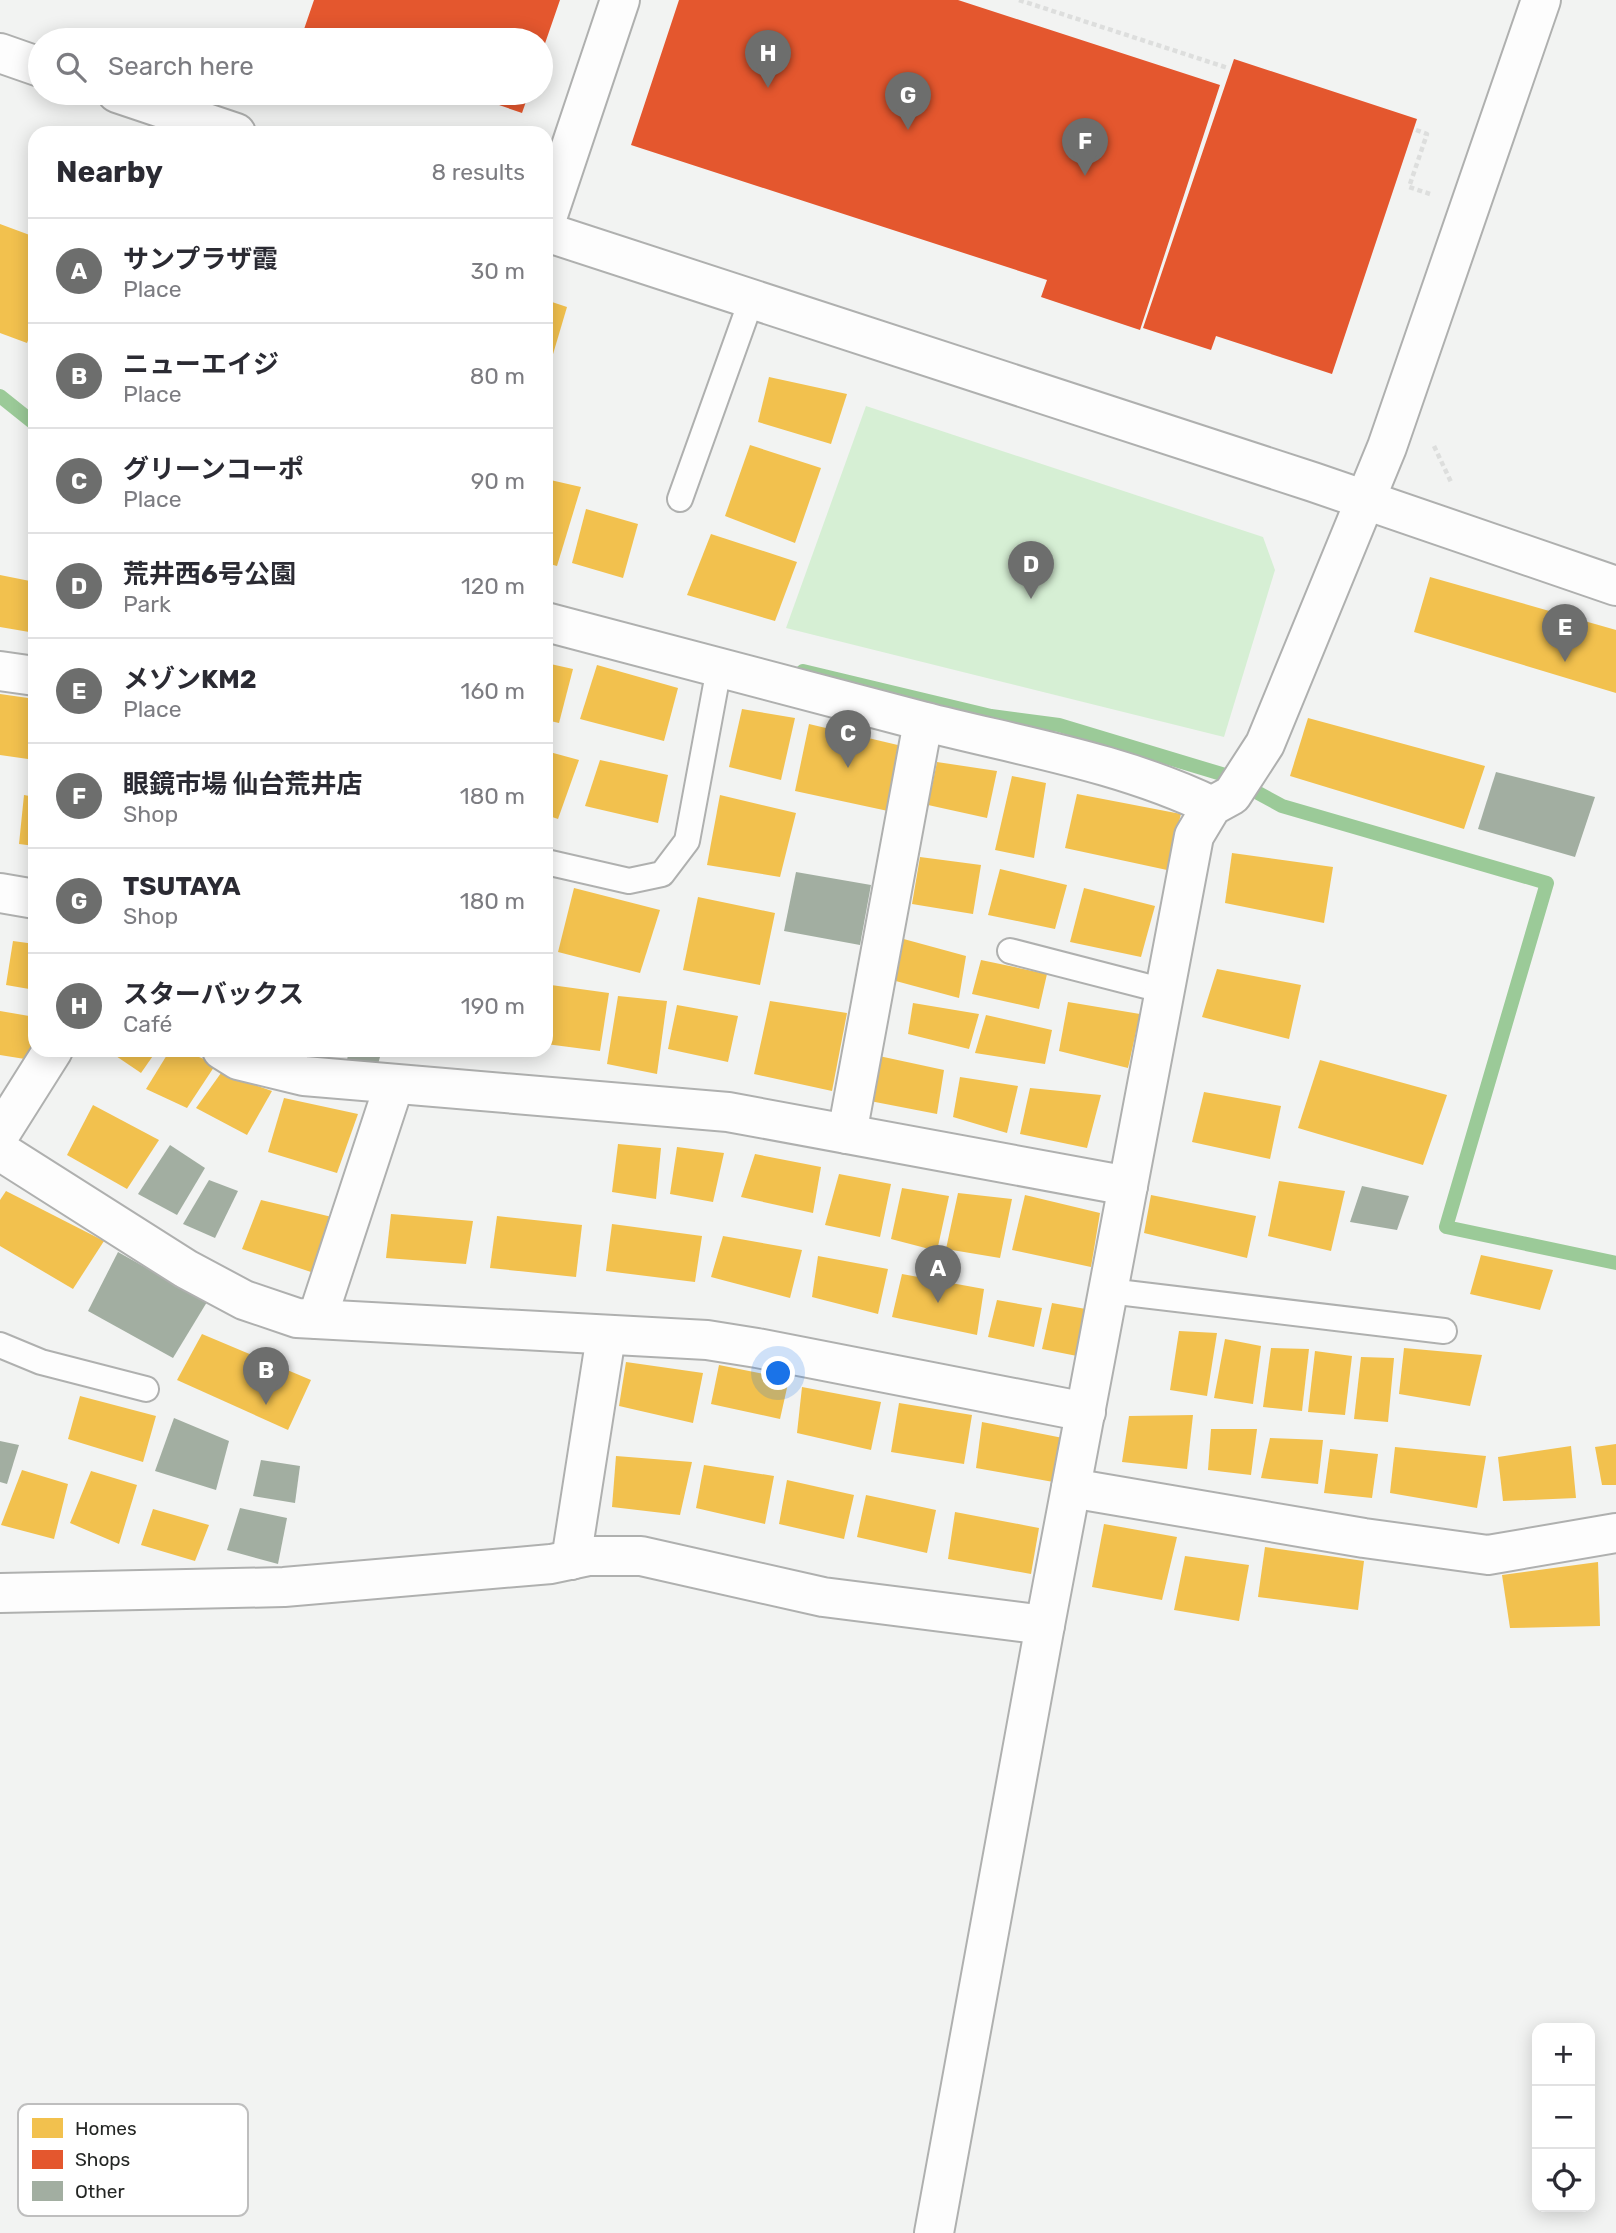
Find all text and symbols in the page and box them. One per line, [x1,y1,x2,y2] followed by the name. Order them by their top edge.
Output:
[28,28,553,105] search box
[745,30,791,88] pin: H
[52,48,90,86] icon: search
[108,51,254,82] text: Search here
[885,72,931,130] pin: G
[1062,118,1108,176] pin: F
[56,154,163,190] text: Nearby
[431,158,525,186] text: 8 results
[123,244,278,275] text: サンプラザ霞
[71,257,87,285] text: A
[470,257,525,285] text: 30 m
[123,275,182,303] text: Place
[123,349,279,380] text: ニューエイジ
[71,362,87,390] text: B
[470,362,525,390] text: 80 m
[123,380,182,408] text: Place
[123,454,304,485] text: グリーンコーポ
[71,467,87,495] text: C
[471,467,525,495] text: 90 m
[123,485,182,513] text: Place
[1008,541,1054,599] pin: D
[123,559,296,590] text: 荒井西6号公園
[71,572,87,600] text: D
[461,572,525,600] text: 120 m
[123,590,171,618] text: Park
[1542,604,1588,662] pin: E
[123,664,257,695] text: メゾンKM2
[72,677,86,705] text: E
[461,677,525,705] text: 160 m
[123,695,182,723] text: Place
[825,710,871,768] pin: C
[123,769,363,800] text: 眼鏡市場 仙台荒井店
[72,782,86,810] text: F
[460,782,525,810] text: 180 m
[123,800,178,828] text: Shop
[123,871,241,902] text: TSUTAYA
[71,887,87,915] text: G
[460,887,525,915] text: 180 m
[123,902,178,930] text: Shop
[123,979,304,1010] text: スターバックス
[70,992,88,1020] text: H
[461,992,525,1020] text: 190 m
[123,1010,172,1038] text: Café
[915,1245,961,1303] pin: A
[243,1347,289,1405] pin: B
[761,1356,795,1390] your location
[1532,2023,1595,2212] map controls
[1532,2023,1595,2086] button: +
[1532,2086,1595,2149] button: −
[18,2104,248,2216] legend
[75,2117,137,2140] text: Homes
[75,2148,130,2171] text: Shops
[1532,2149,1595,2212] button: locate
[75,2180,126,2203] text: Other

